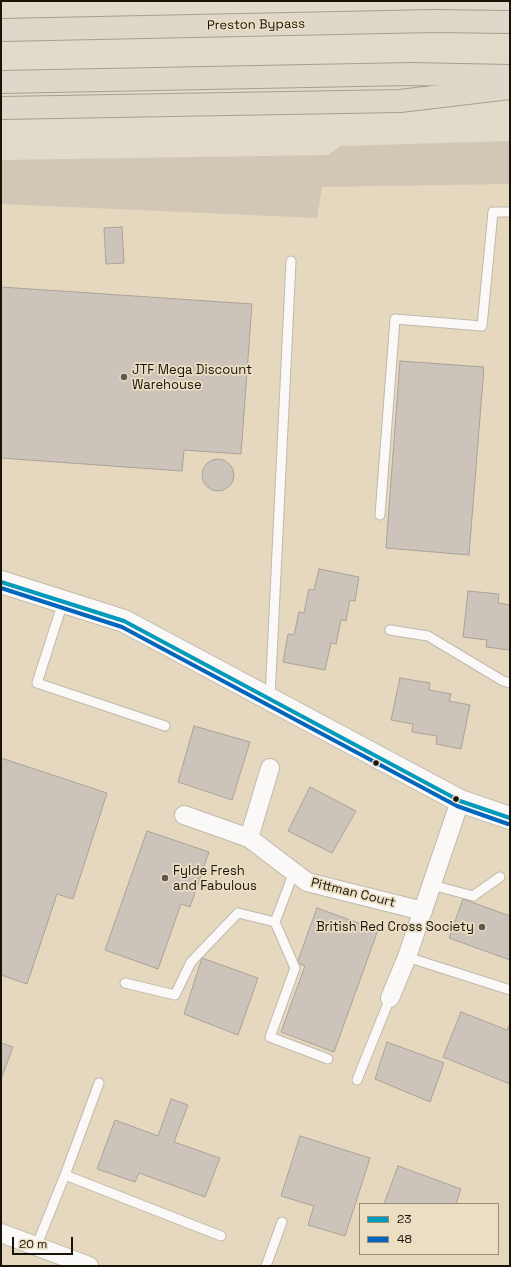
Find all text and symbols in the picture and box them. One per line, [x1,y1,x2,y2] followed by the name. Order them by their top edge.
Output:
[207,16,305,34] street label: Preston Bypass
[132,362,252,393] place label: JTF Mega Discount Warehouse
[119,372,129,382] marker: JTF Mega Discount Warehouse
[371,758,381,768] unlabelled marker
[451,794,461,804] unlabelled marker
[173,863,257,894] place label: Fylde Fresh and Fabulous
[160,873,170,883] marker: Fylde Fresh and Fabulous
[309,875,397,911] street label: Pittman Court
[316,919,474,935] place label: British Red Cross Society
[477,922,487,932] marker: British Red Cross Society
[359,1203,499,1255] legend
[397,1211,411,1227] text: 23
[14,1229,75,1255] scale bar
[397,1231,412,1247] text: 48
[19,1236,47,1252] text: 20 m

